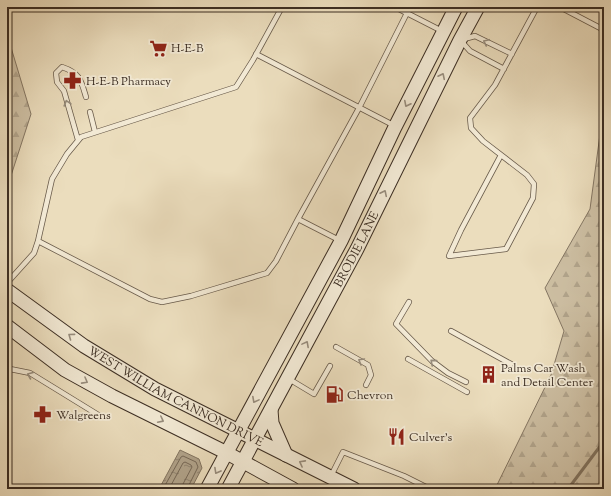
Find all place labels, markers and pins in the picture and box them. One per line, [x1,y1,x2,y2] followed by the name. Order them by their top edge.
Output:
[148,38,168,58] supermarket icon: H-E-B
[171,40,204,58] place label: H-E-B
[63,71,83,91] pharmacy icon: H-E-B Pharmacy
[86,73,171,91] place label: H-E-B Pharmacy
[501,360,593,392] place label: Palms Car Wash and Detail Center
[478,365,498,385] building icon: Palms Car Wash and Detail Center
[324,385,344,405] fuel station icon: Chevron
[347,387,393,405] place label: Chevron
[33,405,53,425] pharmacy icon: Walgreens
[56,407,111,425] place label: Walgreens
[386,427,406,447] restaurant icon: Culver's
[409,429,452,447] place label: Culver's

